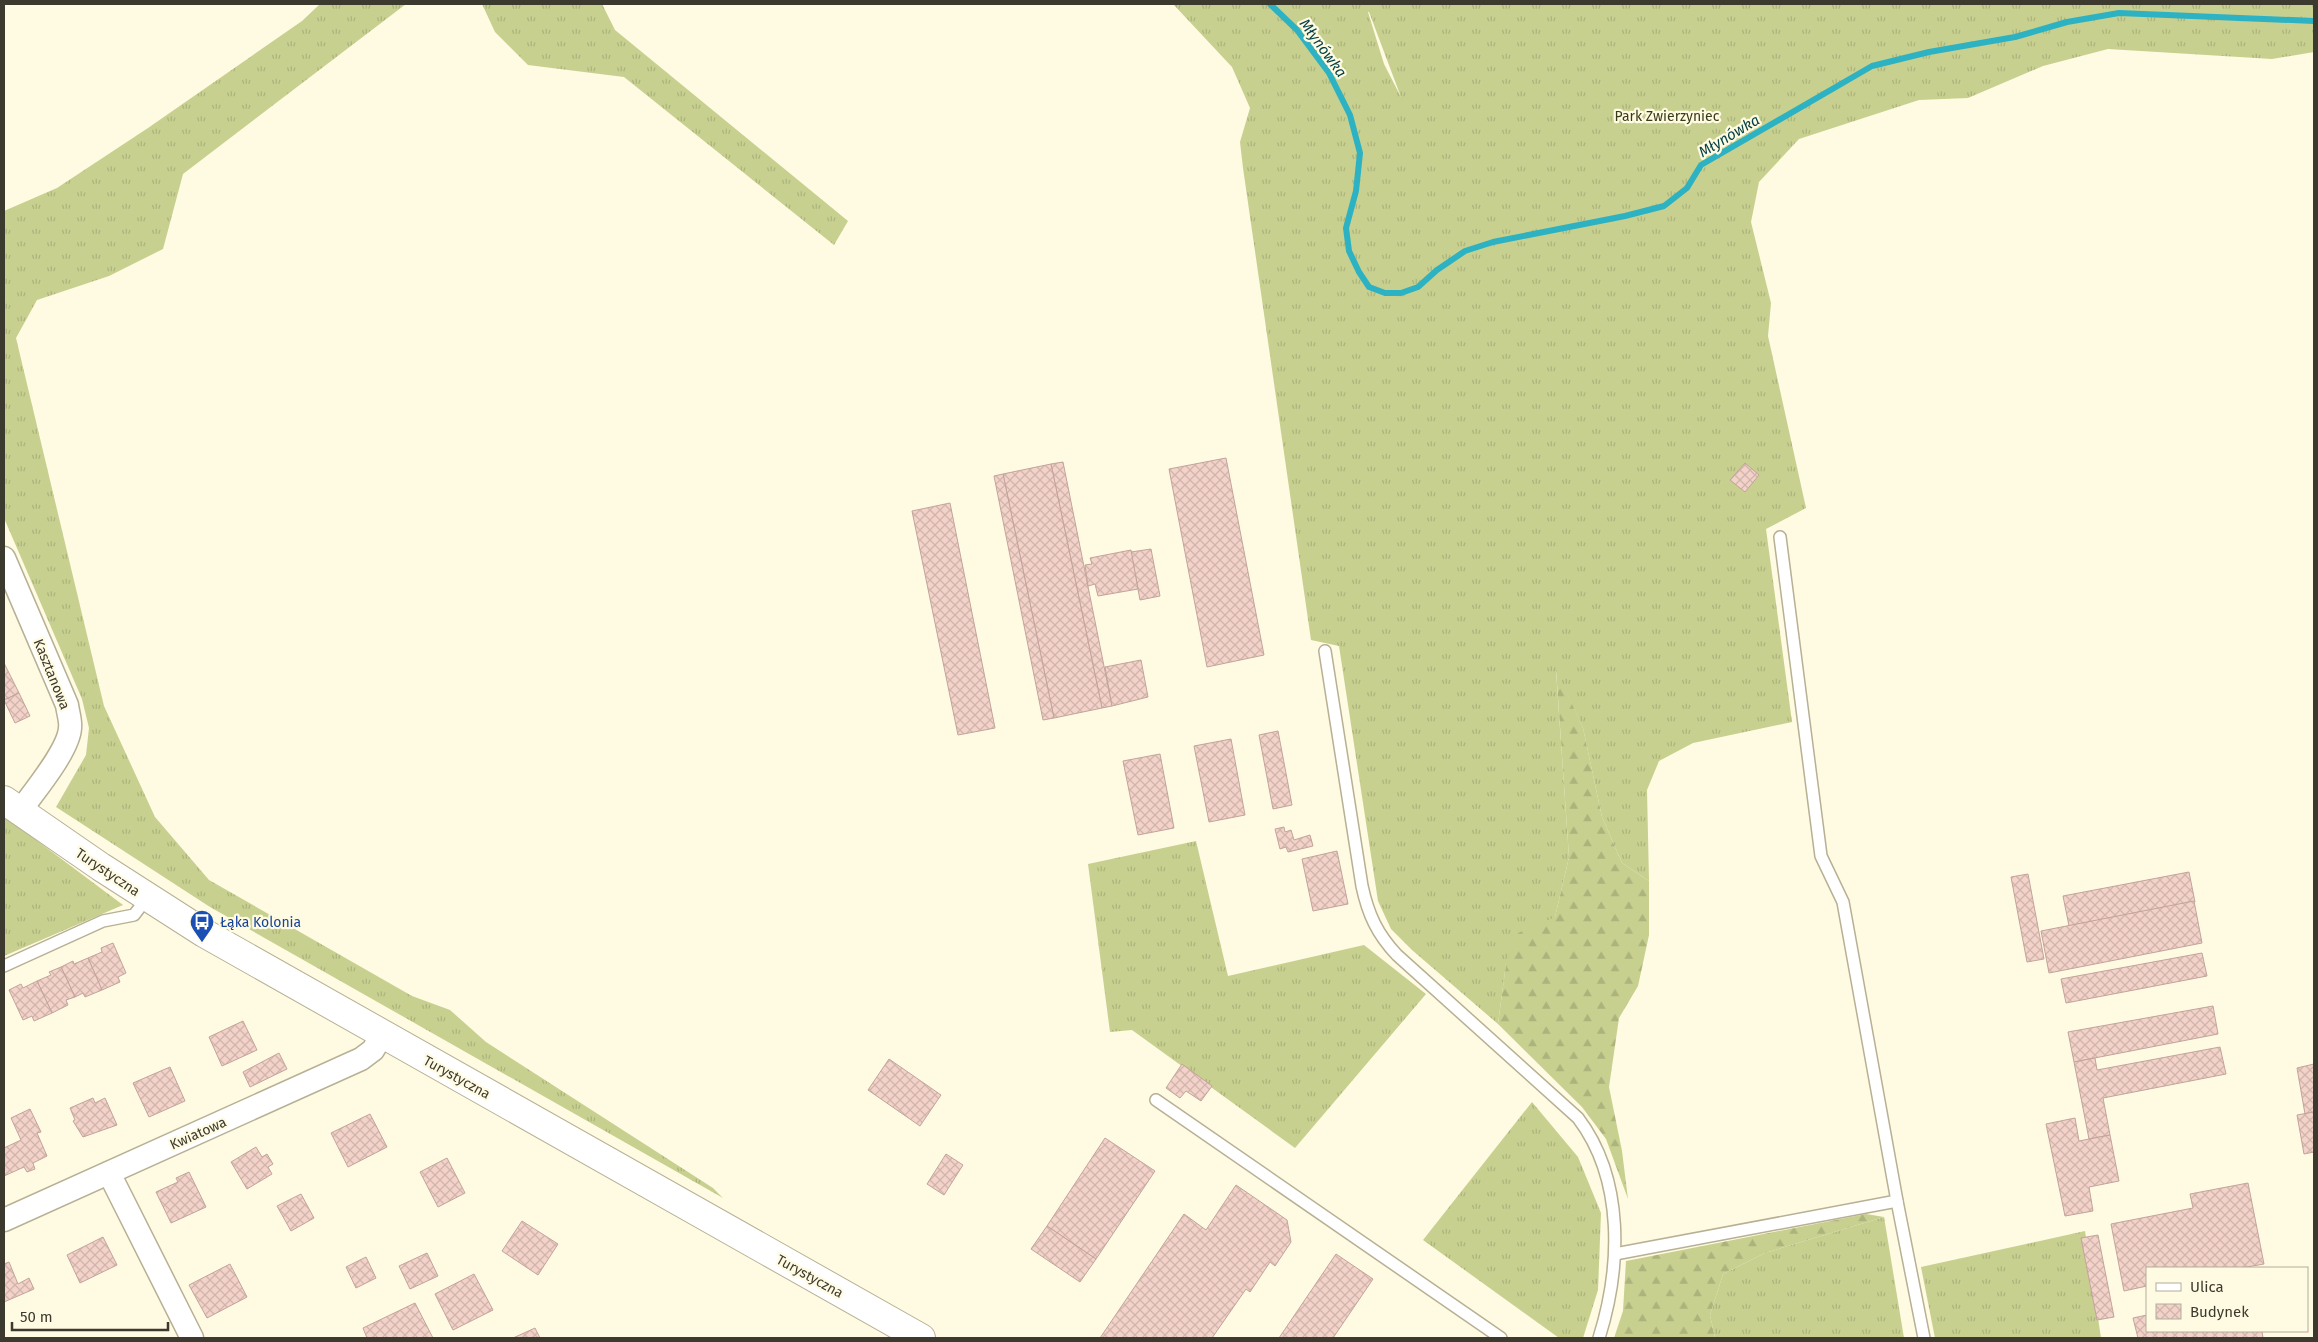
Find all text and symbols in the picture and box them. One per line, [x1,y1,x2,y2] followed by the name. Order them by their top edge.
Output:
[1296,15,1350,81] water label: Młynówka
[1615,108,1720,125] park label: Park Zwierzyniec
[1695,111,1763,161] water label: Młynówka
[30,636,73,712] street label: Kasztanowa
[72,845,143,900] street label: Turystyczna
[189,909,215,943] bus stop icon: Łąka Kolonia
[220,914,301,931] place label: Łąka Kolonia
[420,1052,493,1103] street label: Turystyczna
[167,1113,229,1153] street label: Kwiatowa
[773,1251,846,1302] street label: Turystyczna
[2146,1267,2308,1332] legend
[2190,1278,2224,1296] text: Ulica
[12,1300,169,1332] scale bar
[2190,1303,2249,1321] text: Budynek
[20,1308,53,1326] text: 50 m

